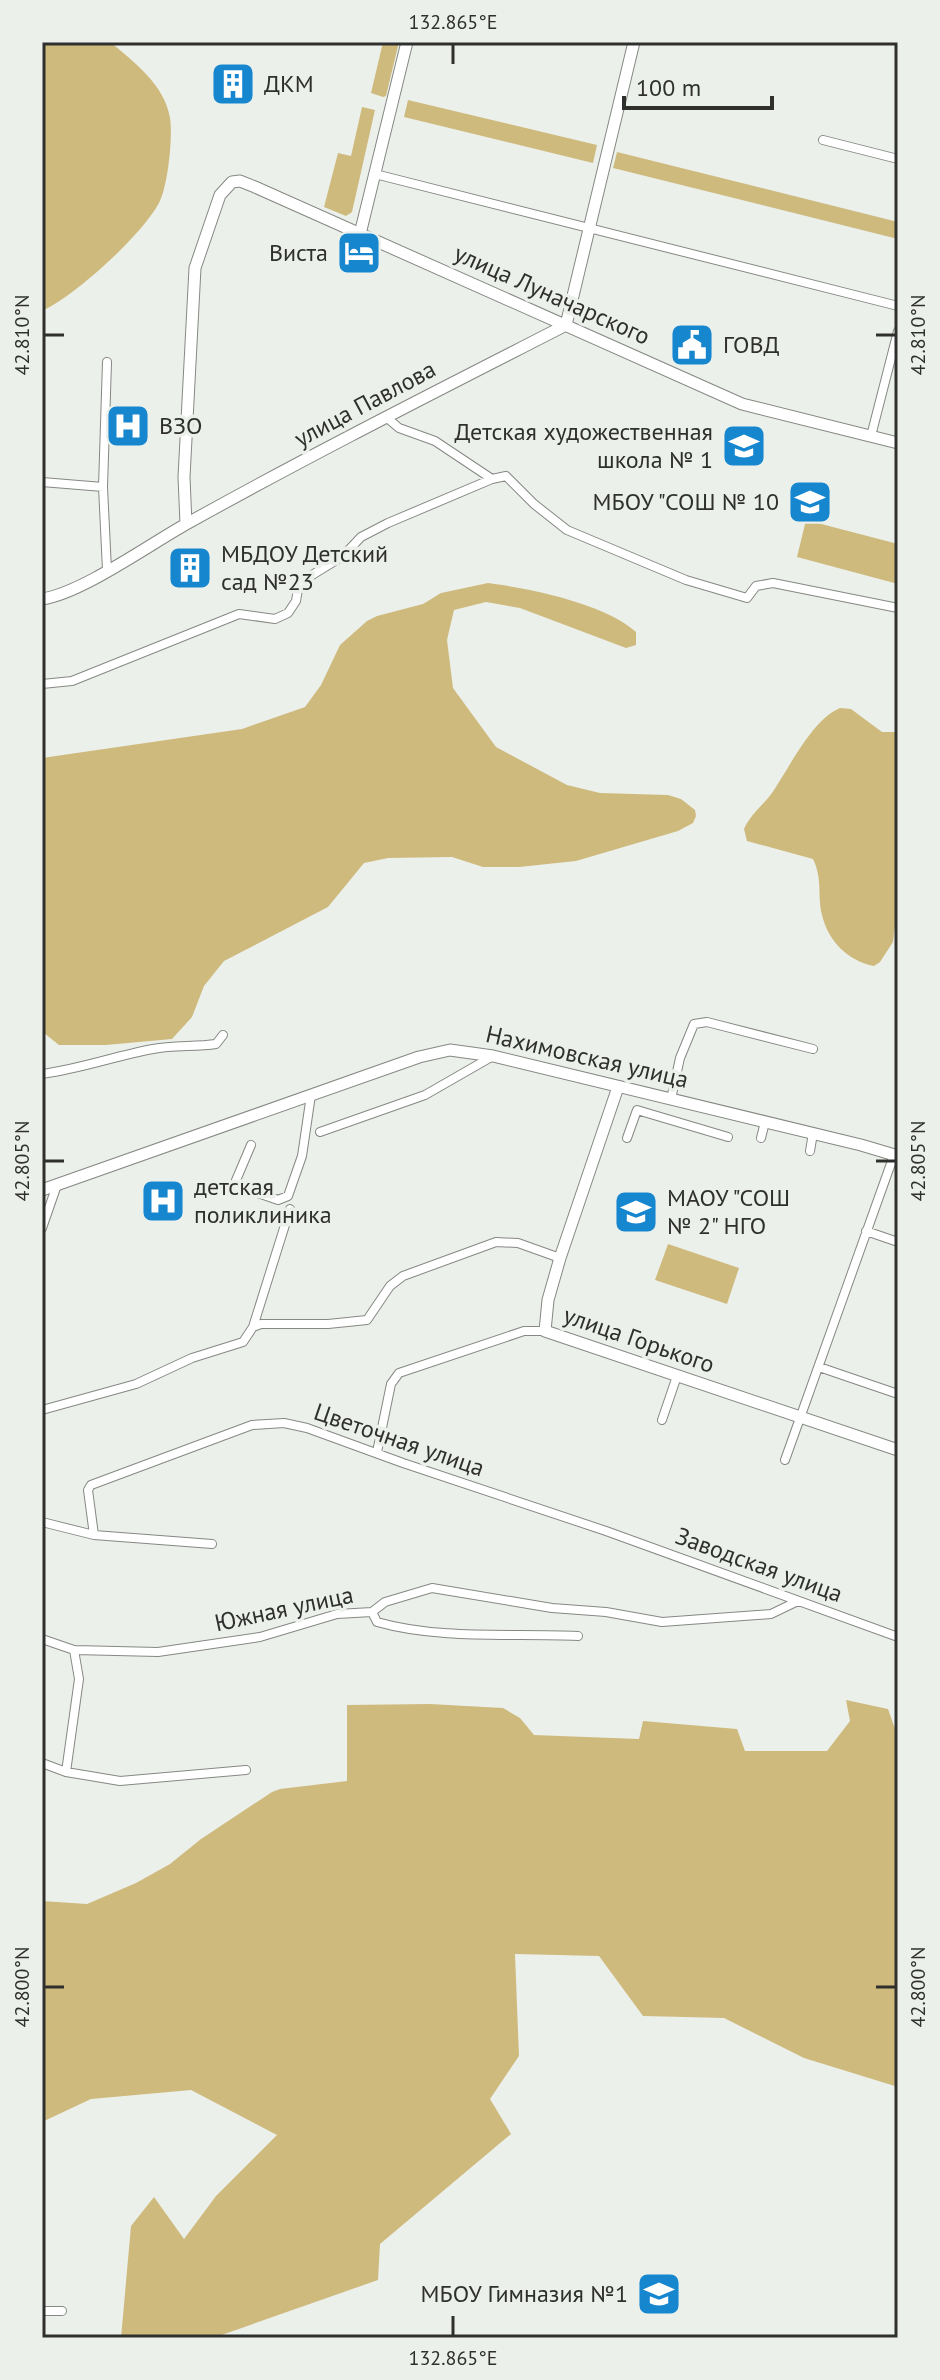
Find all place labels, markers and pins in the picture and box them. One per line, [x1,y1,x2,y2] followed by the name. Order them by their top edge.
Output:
[209,60,257,108] building icon: ДКМ
[264,68,314,99] place label: ДКМ
[335,229,383,277] hotel icon: Виста
[269,237,328,268] place label: Виста
[668,321,716,369] public building icon: ГОВД
[723,329,780,360] place label: ГОВД
[104,402,152,450] hospital icon: ВЗО
[159,410,202,441] place label: ВЗО
[455,416,713,475] place label: Детская художественная школа № 1
[720,422,768,470] school or university icon: Детская художественная школа № 1
[786,478,834,526] school or university icon: МБОУ "СОШ № 10
[593,486,779,517] place label: МБОУ "СОШ № 10
[221,538,388,597] place label: МБДОУ Детский сад №23
[166,544,214,592] building icon: МБДОУ Детский сад №23
[194,1171,332,1230] place label: детская поликлиника
[139,1177,187,1225] hospital icon: детская поликлиника
[667,1182,790,1241] place label: МАОУ "СОШ № 2" НГО
[612,1188,660,1236] school or university icon: МАОУ "СОШ № 2" НГО
[635,2270,683,2318] school or university icon: МБОУ Гимназия №1
[421,2278,628,2309] place label: МБОУ Гимназия №1

